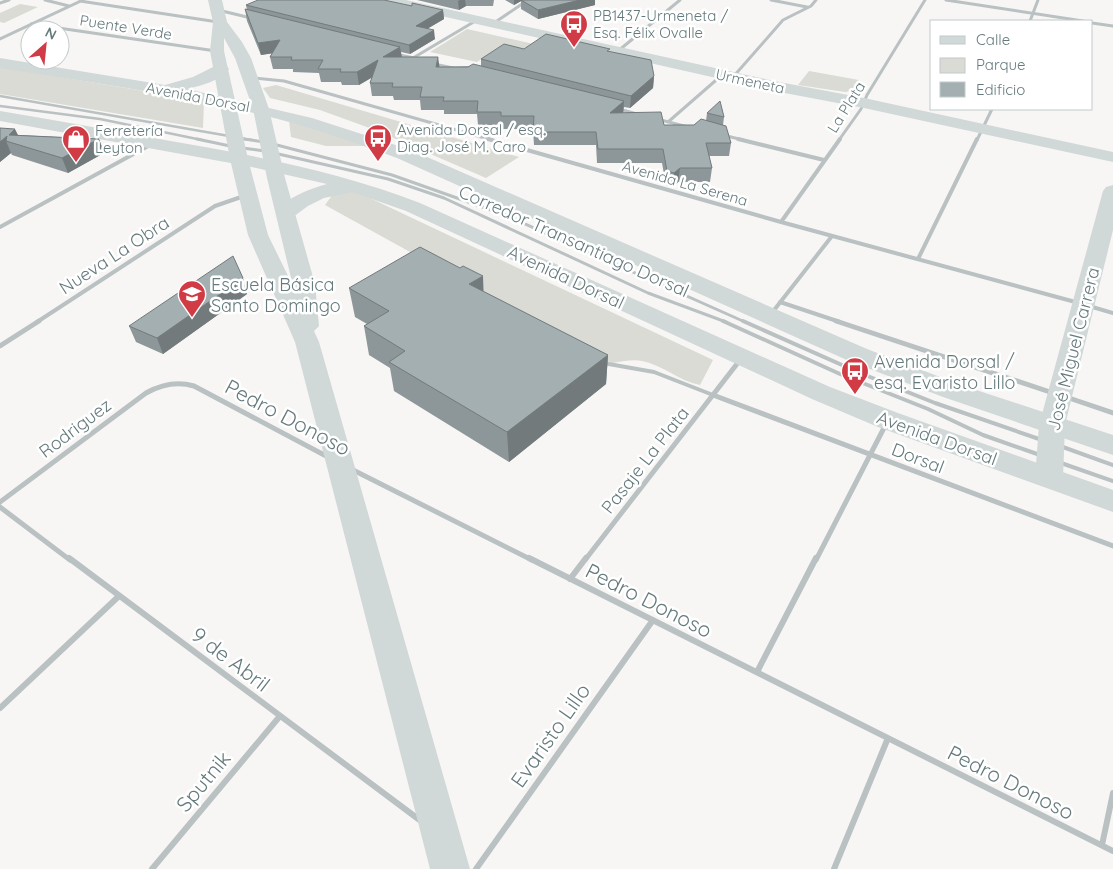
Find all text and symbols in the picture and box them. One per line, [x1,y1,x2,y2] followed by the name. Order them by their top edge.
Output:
[593,6,728,42] place label: PB1437-Urmeneta / Esq. Félix Ovalle
[559,9,589,48] bus stop icon: PB1437-Urmeneta / Esq. Félix Ovalle
[78,10,174,44] street label: Puente Verde
[20,20,70,70] north arrow
[930,20,1093,110] legend
[42,23,60,44] text: N
[976,30,1010,49] text: Calle
[976,55,1026,74] text: Parque
[714,64,786,98] street label: Urmeneta
[145,78,251,116] street label: Avenida Dorsal
[823,78,869,136] street label: La Plata
[976,80,1025,99] text: Edificio
[397,120,546,156] place label: Avenida Dorsal / esq. Diag. José M. Caro
[95,121,163,157] place label: Ferretería Leyton
[363,123,393,162] bus stop icon: Avenida Dorsal / esq. Diag. José M. Caro
[61,124,91,163] shop icon: Ferretería Leyton
[620,156,750,210] street label: Avenida La Serena
[455,180,693,302] street label: Corredor Transantiago Dorsal
[55,211,173,299] street label: Nueva La Obra
[504,240,628,314] street label: Avenida Dorsal
[1042,265,1104,433] street label: José Miguel Carrera
[211,273,341,317] place label: Escuela Básica Santo Domingo
[177,279,207,318] school or university icon: Escuela Básica Santo Domingo
[874,350,1015,394] place label: Avenida Dorsal / esq. Evaristo Lillo
[840,356,870,395] bus stop icon: Avenida Dorsal / esq. Evaristo Lillo
[221,373,355,461] street label: Pedro Donoso
[34,393,116,463] street label: Rodriguez
[596,402,694,518] street label: Pasaje La Plata
[874,406,1000,470] street label: Avenida Dorsal
[889,438,947,478] street label: Dorsal
[582,557,716,643] street label: Pedro Donoso
[187,621,275,697] street label: 9 de Abril
[505,678,595,792] street label: Evaristo Lillo
[944,739,1078,825] street label: Pedro Donoso
[170,745,236,817] street label: Sputnik

